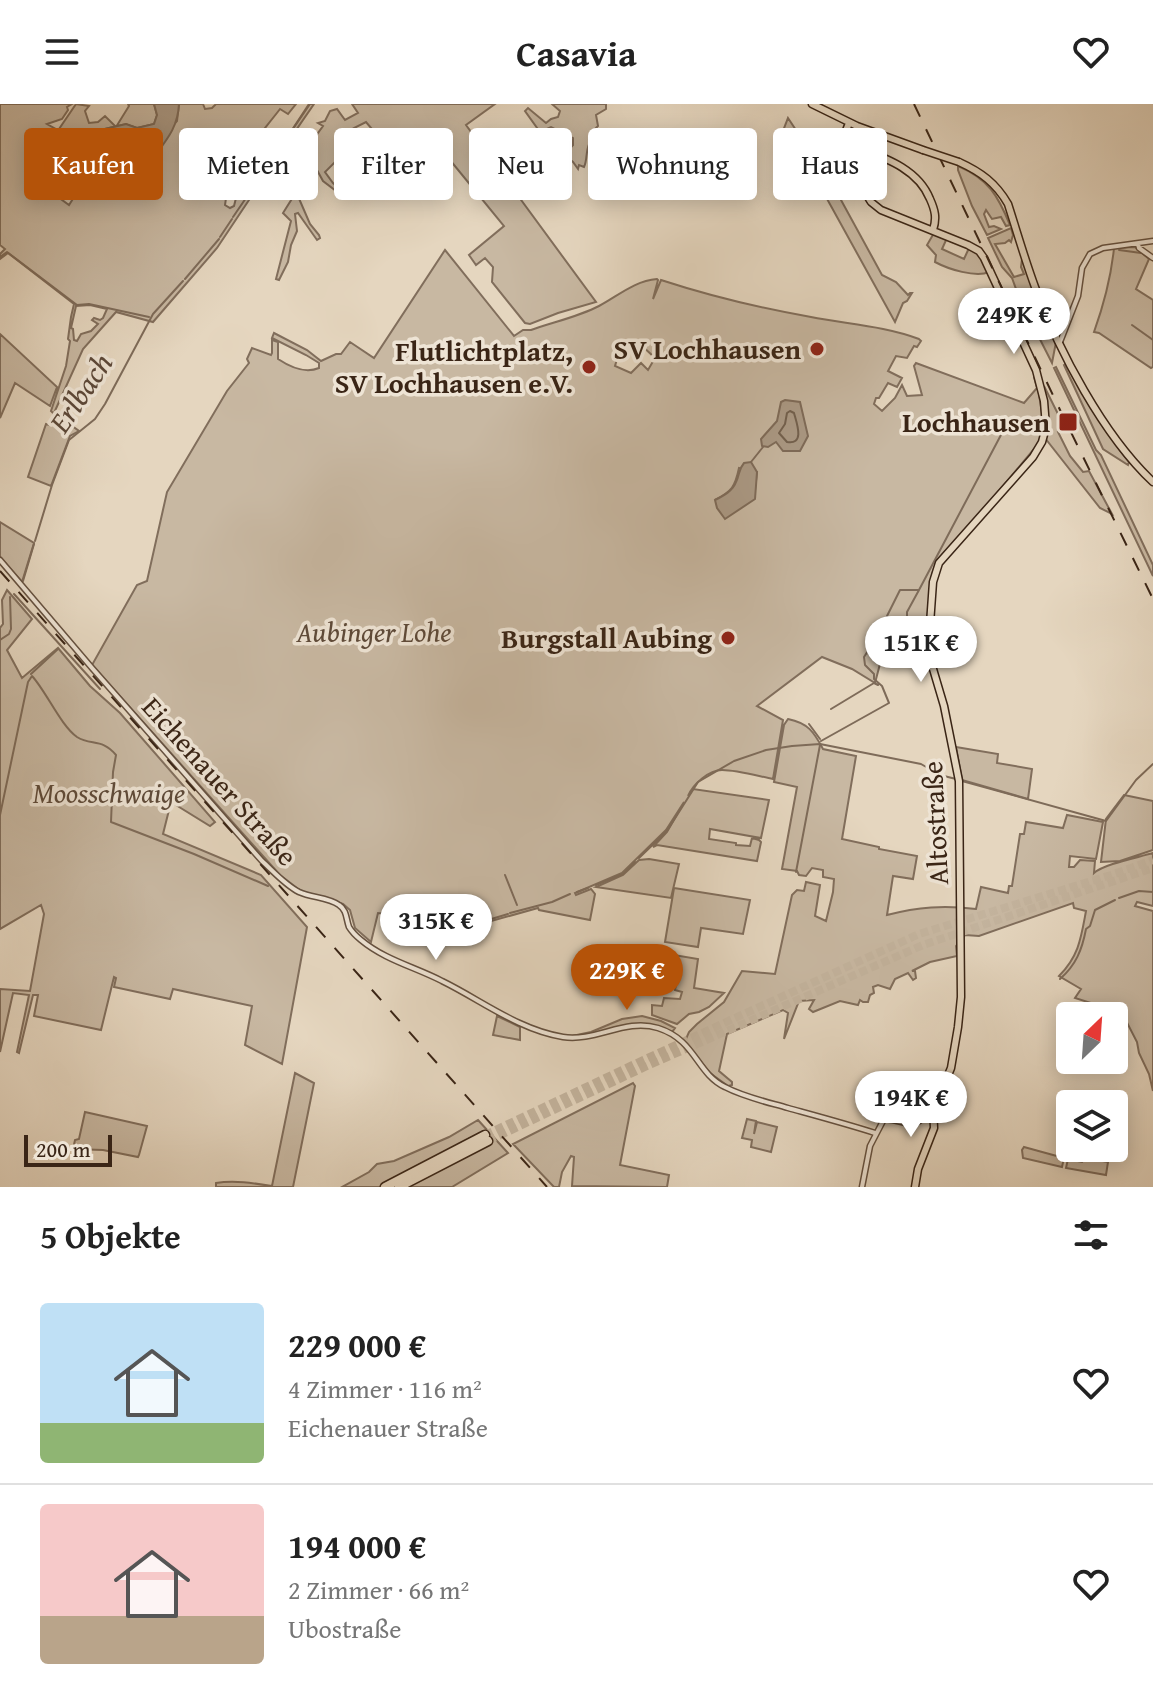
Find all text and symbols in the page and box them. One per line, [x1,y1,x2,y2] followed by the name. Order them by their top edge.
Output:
[516,26,637,79] text: Casavia
[40,30,84,74] icon: menu
[1069,30,1113,74] icon: heart
[24,128,163,200] chip: Kaufen
[179,128,318,200] chip: Mieten
[334,128,453,200] chip: Filter
[469,128,572,200] chip: Neu
[588,128,757,200] chip: Wohnung
[773,128,887,200] chip: Haus
[949,288,1079,356] pin: 249K €
[976,294,1052,333] text: 249K €
[614,328,801,369] place label: SV Lochhausen
[335,330,573,403] place label: Flutlichtplatz, SV Lochhausen e.V.
[808,340,826,358] marker: SV Lochhausen
[37,344,123,442] water label: Erlbach
[580,358,598,376] marker: Flutlichtplatz, SV Lochhausen e.V.
[902,401,1050,442] place label: Lochhausen
[1057,411,1079,433] marker: Lochhausen
[295,611,452,652] park label: Aubinger Lohe
[856,616,986,684] pin: 151K €
[501,617,712,658] place label: Burgstall Aubing
[883,622,959,661] text: 151K €
[719,629,737,647] marker: Burgstall Aubing
[133,687,308,874] street label: Eichenauer Straße
[911,760,958,886] street label: Altostraße
[33,772,185,813] park label: Moosschwaige
[371,894,501,962] pin: 315K €
[398,900,474,939] text: 315K €
[562,944,692,1012] pin: 229K €
[589,950,665,989] text: 229K €
[1056,1002,1128,1074] north arrow
[1056,1002,1128,1162] map controls
[846,1071,976,1139] pin: 194K €
[873,1077,949,1116] text: 194K €
[1056,1090,1128,1162] button: layers
[24,1131,112,1167] scale bar
[36,1133,91,1165] text: 200 m
[40,1211,181,1260] text: 5 Objekte
[1069,1213,1113,1257] icon: filters
[288,1320,426,1369] text: 229 000 €
[104,1335,200,1431] icon: home
[1069,1361,1113,1405] icon: heart
[288,1369,482,1408] text: 4 Zimmer · 116 m²
[288,1408,488,1447] text: Eichenauer Straße
[288,1521,426,1570] text: 194 000 €
[104,1536,200,1632] icon: home
[1069,1562,1113,1606] icon: heart
[288,1570,469,1609] text: 2 Zimmer · 66 m²
[288,1609,402,1648] text: Ubostraße

